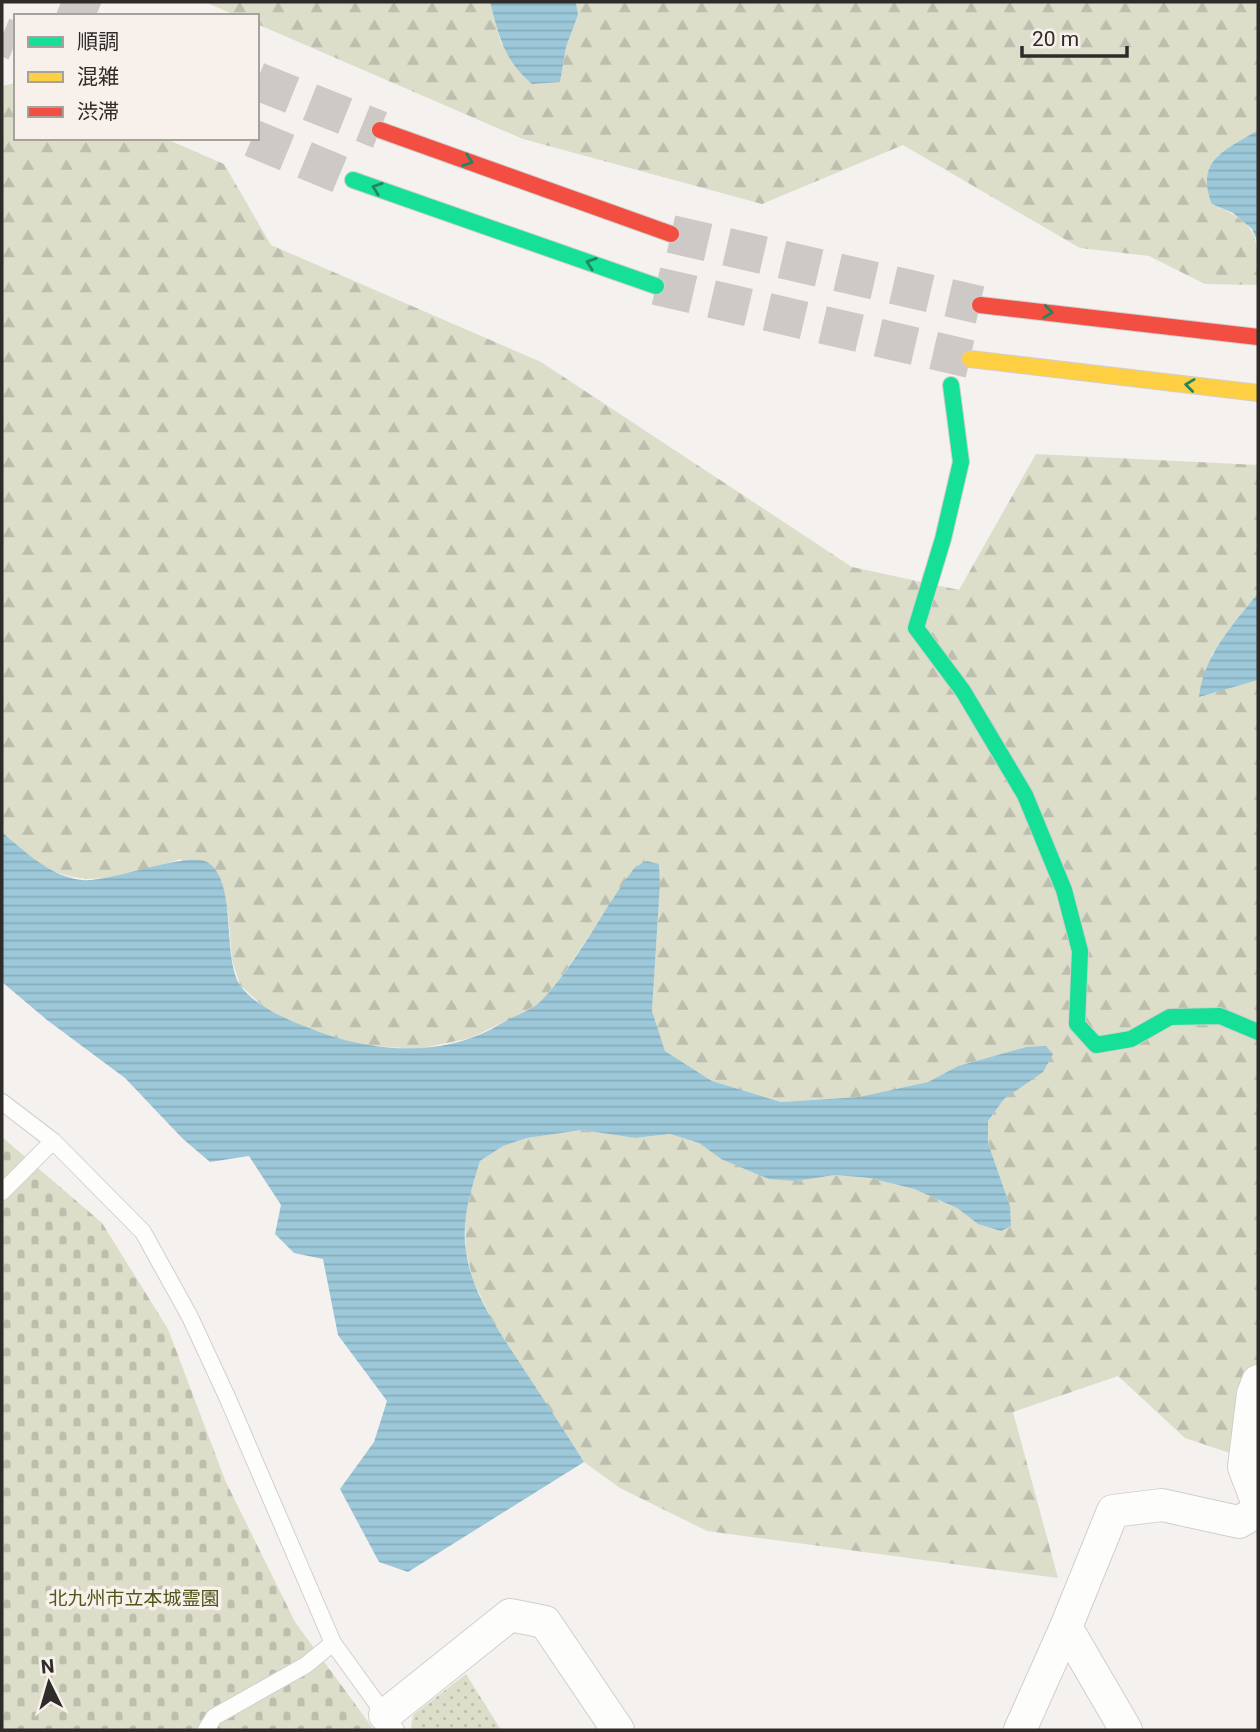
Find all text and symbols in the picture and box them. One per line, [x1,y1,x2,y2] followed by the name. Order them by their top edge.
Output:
[14,14,259,140] legend
[1022,14,1127,58] scale bar
[1032,27,1079,51] text: 20 m
[77,30,119,54] text: 順調
[77,65,119,89] text: 混雑
[77,100,119,124] text: 渋滞
[461,153,473,167] one-way arrow
[371,182,383,196] one-way arrow
[586,257,598,271] one-way arrow
[1042,305,1053,320] one-way arrow
[1185,378,1196,393] one-way arrow
[48,1587,220,1610] park label: 北九州市立本城霊園
[14,1648,84,1718] north arrow
[40,1655,55,1679] text: N

